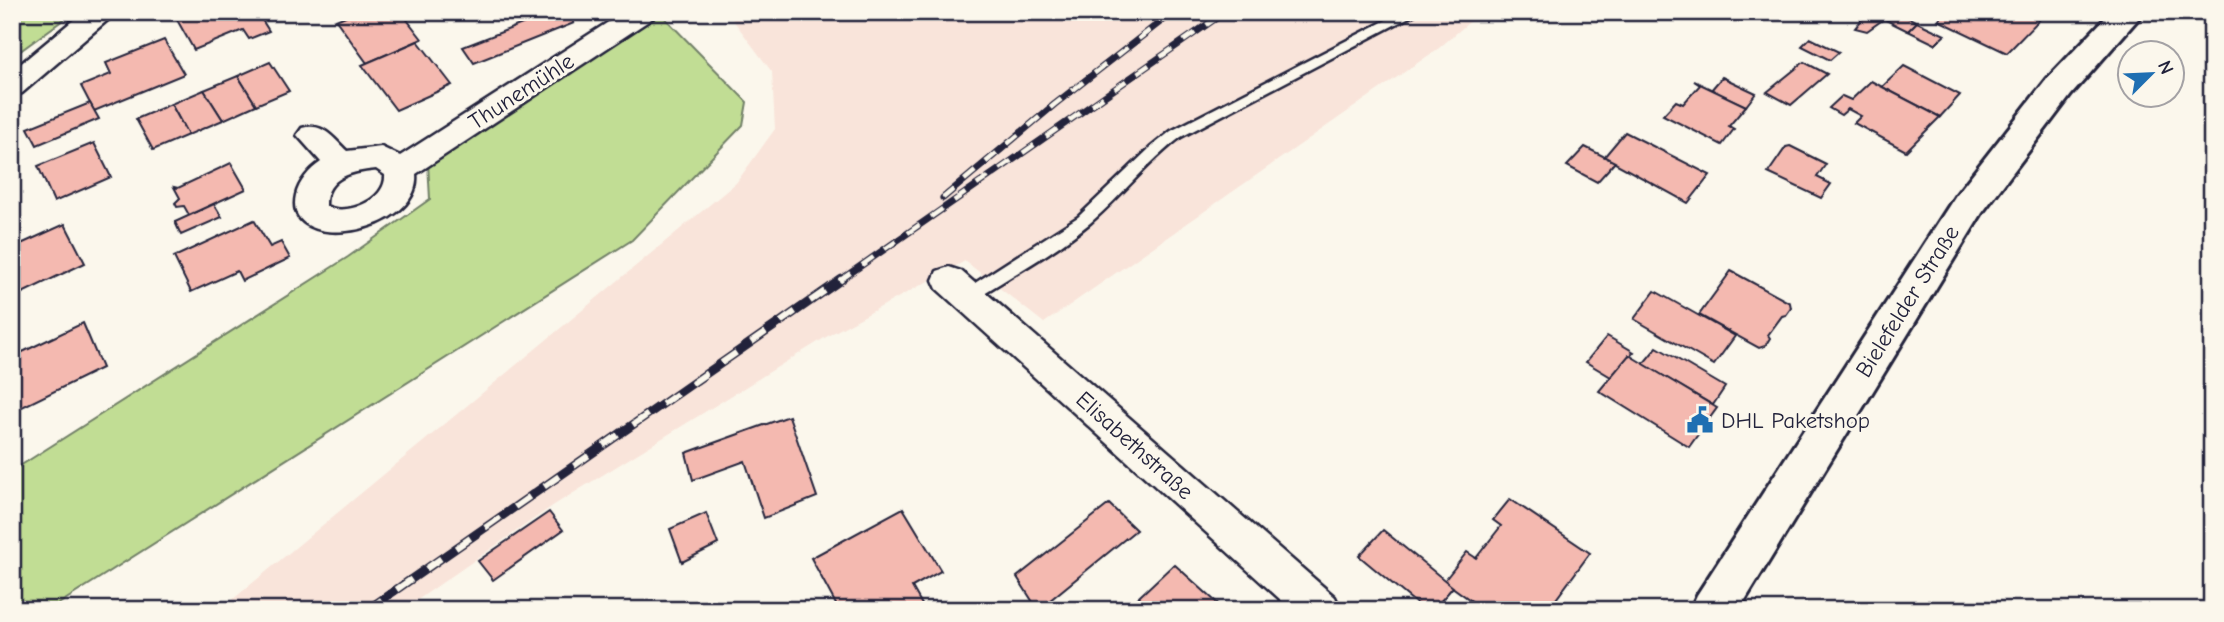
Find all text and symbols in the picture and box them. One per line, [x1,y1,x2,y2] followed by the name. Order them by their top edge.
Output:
[2116,38,2186,108] north arrow
[464,47,579,135] street label: Thunemühle
[2153,57,2178,78] text: N
[1850,220,1965,382] street label: Bielefelder Straße
[1070,386,1199,505] street label: Elisabethstraße
[1685,405,1715,435] public building icon: DHL Paketshop
[1721,407,1870,434] place label: DHL Paketshop

